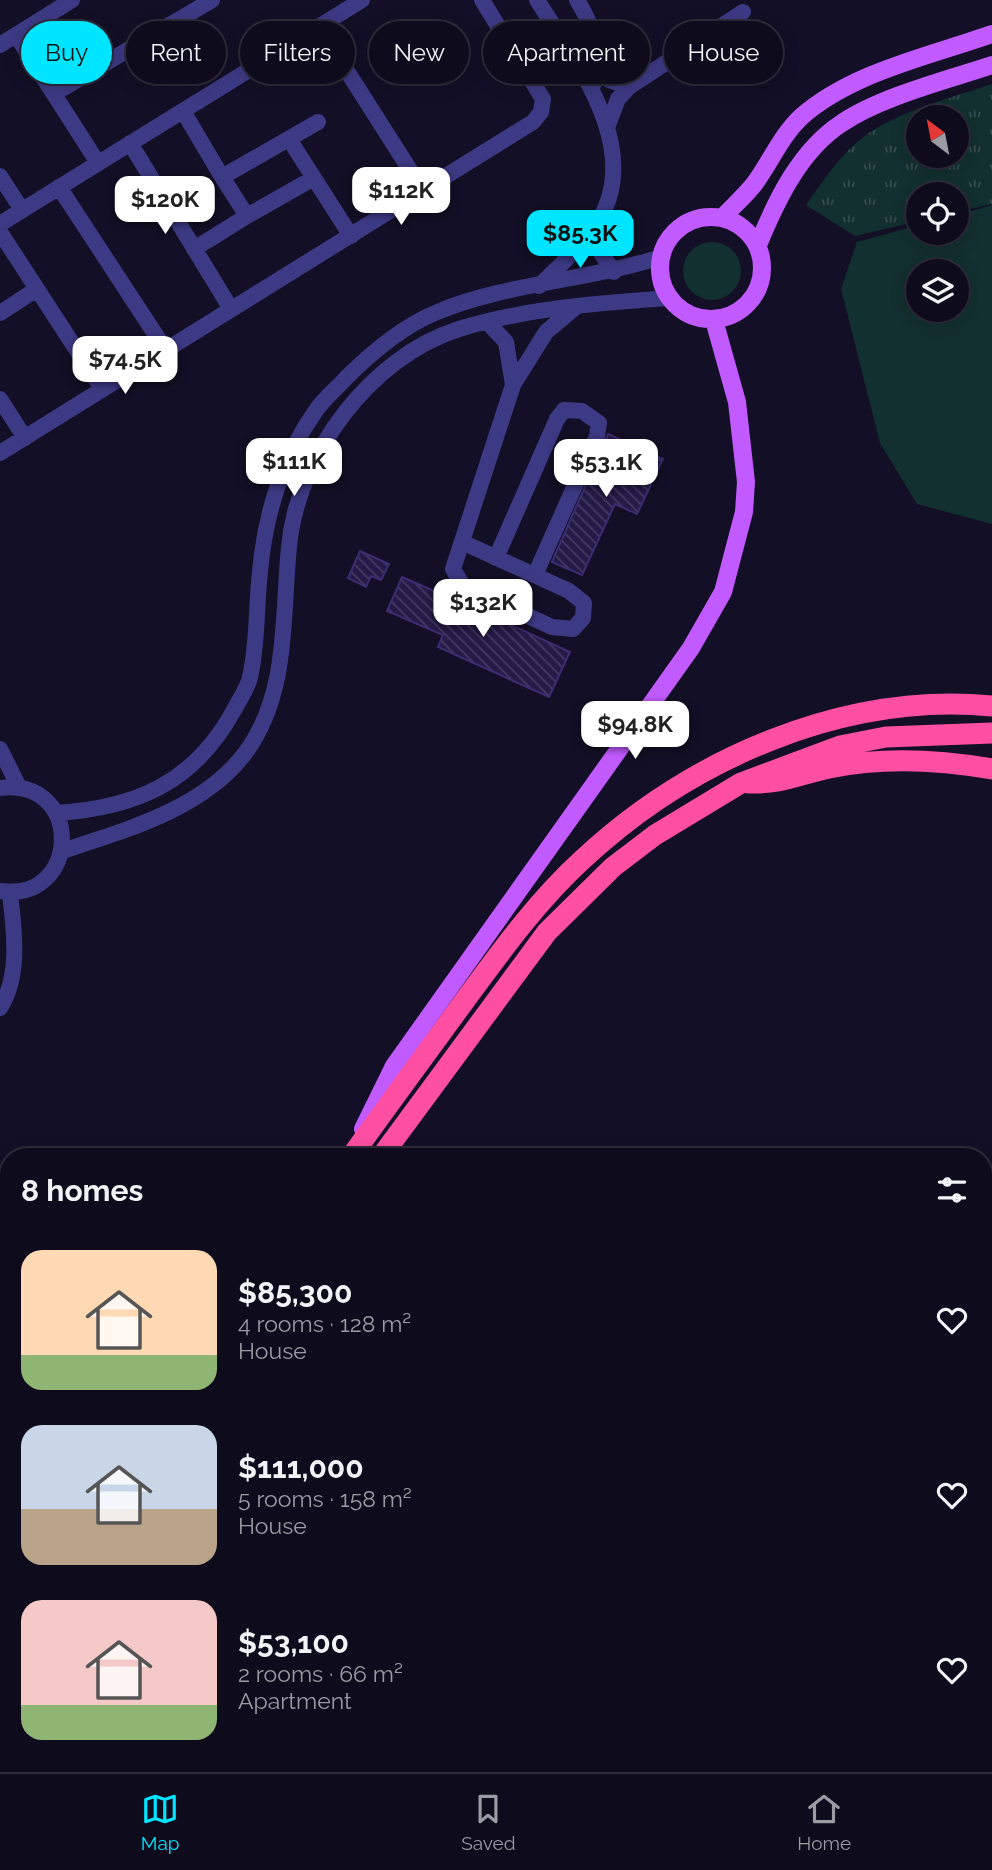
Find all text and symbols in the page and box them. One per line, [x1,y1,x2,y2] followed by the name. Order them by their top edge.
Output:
[21,21,112,84] chip: Buy
[126,21,226,84] chip: Rent
[240,21,355,84] chip: Filters
[369,21,469,84] chip: New
[483,21,650,84] chip: Apartment
[664,21,783,84] chip: House
[906,105,970,168] north arrow
[906,105,969,322] map controls
[352,168,450,227] pin: $112K
[116,176,214,236] pin: $120K
[368,176,434,203] text: $112K
[906,182,969,245] button: locate
[131,185,199,212] text: $120K
[523,210,637,270] pin: $85.3K
[543,219,617,246] text: $85.3K
[906,259,969,322] button: layers
[68,336,182,396] pin: $74.5K
[88,345,162,372] text: $74.5K
[245,438,343,498] pin: $111K
[549,440,663,499] pin: $53.1K
[262,447,326,474] text: $111K
[570,448,642,475] text: $53.1K
[434,580,532,639] pin: $132K
[449,588,517,615] text: $132K
[578,702,692,761] pin: $94.8K
[597,710,673,737] text: $94.8K
[933,1171,971,1209] icon: filters
[21,1173,143,1208] text: 8 homes
[238,1275,352,1310] text: $85,300
[77,1278,161,1362] icon: home
[933,1301,971,1339] icon: heart
[238,1310,411,1337] text: 4 rooms · 128 m²
[238,1337,307,1364] text: House
[238,1450,364,1485] text: $111,000
[77,1453,161,1537] icon: home
[933,1476,971,1514] icon: heart
[238,1485,412,1512] text: 5 rooms · 158 m²
[238,1512,307,1539] text: House
[238,1625,349,1660] text: $53,100
[77,1628,161,1712] icon: home
[933,1651,971,1689] icon: heart
[238,1660,403,1687] text: 2 rooms · 66 m²
[238,1687,352,1714] text: Apartment
[141,1790,180,1854] tab: Map
[461,1790,516,1854] tab: Saved
[797,1790,851,1854] tab: Home

